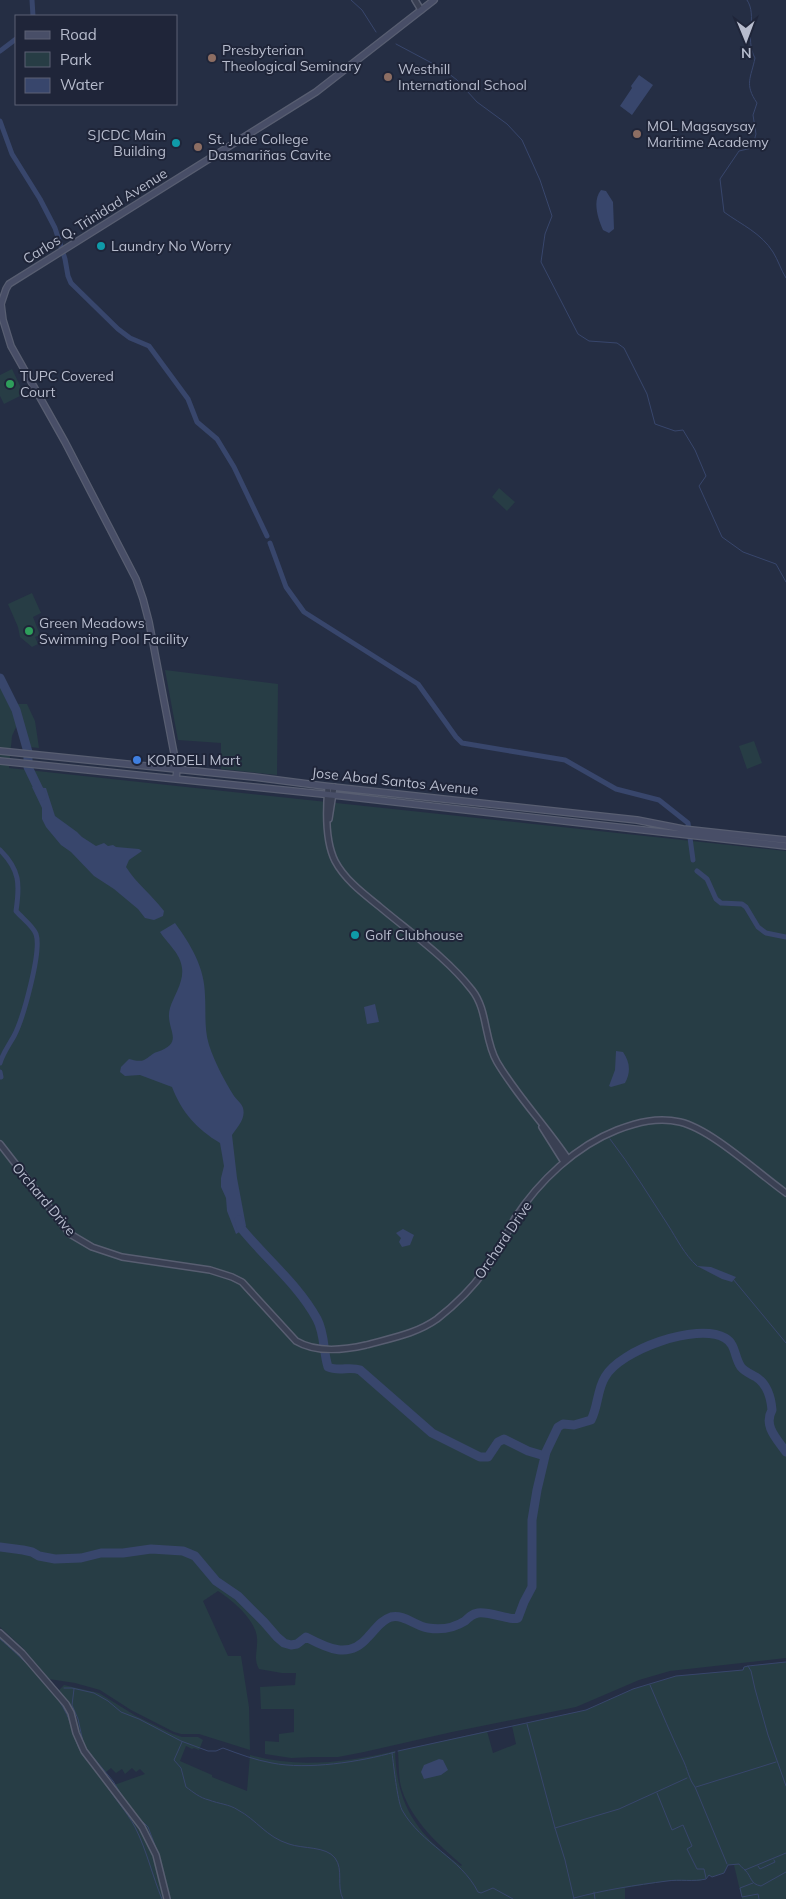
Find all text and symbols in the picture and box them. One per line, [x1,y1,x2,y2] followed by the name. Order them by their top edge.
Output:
[15,15,178,105] legend
[721,15,771,65] north arrow
[60,25,97,44] text: Road
[222,41,362,75] place label: Presbyterian Theological Seminary
[741,44,752,62] text: N
[60,50,92,69] text: Park
[206,52,218,64] marker: Presbyterian Theological Seminary
[398,60,527,94] place label: Westhill International School
[382,71,394,83] marker: Westhill International School
[60,75,104,94] text: Water
[647,117,769,151] place label: MOL Magsaysay Maritime Academy
[88,126,166,160] place label: SJCDC Main Building
[631,128,643,140] marker: MOL Magsaysay Maritime Academy
[208,130,331,164] place label: St. Jude College Dasmariñas Cavite
[170,137,182,149] marker: SJCDC Main Building
[192,141,204,153] marker: St. Jude College Dasmariñas Cavite
[19,164,171,268] street label: Carlos Q. Trinidad Avenue
[111,237,232,255] place label: Laundry No Worry
[95,240,107,252] marker: Laundry No Worry
[20,367,114,401] place label: TUPC Covered Court
[4,378,16,390] marker: TUPC Covered Court
[39,614,189,648] place label: Green Meadows Swimming Pool Facility
[23,625,35,637] marker: Green Meadows Swimming Pool Facility
[147,751,240,769] place label: KORDELI Mart
[131,754,143,766] marker: KORDELI Mart
[311,763,479,799] street label: Jose Abad Santos Avenue
[365,926,463,944] place label: Golf Clubhouse
[349,929,361,941] marker: Golf Clubhouse
[8,1159,80,1239] street label: Orchard Drive
[470,1198,536,1282] street label: Orchard Drive

